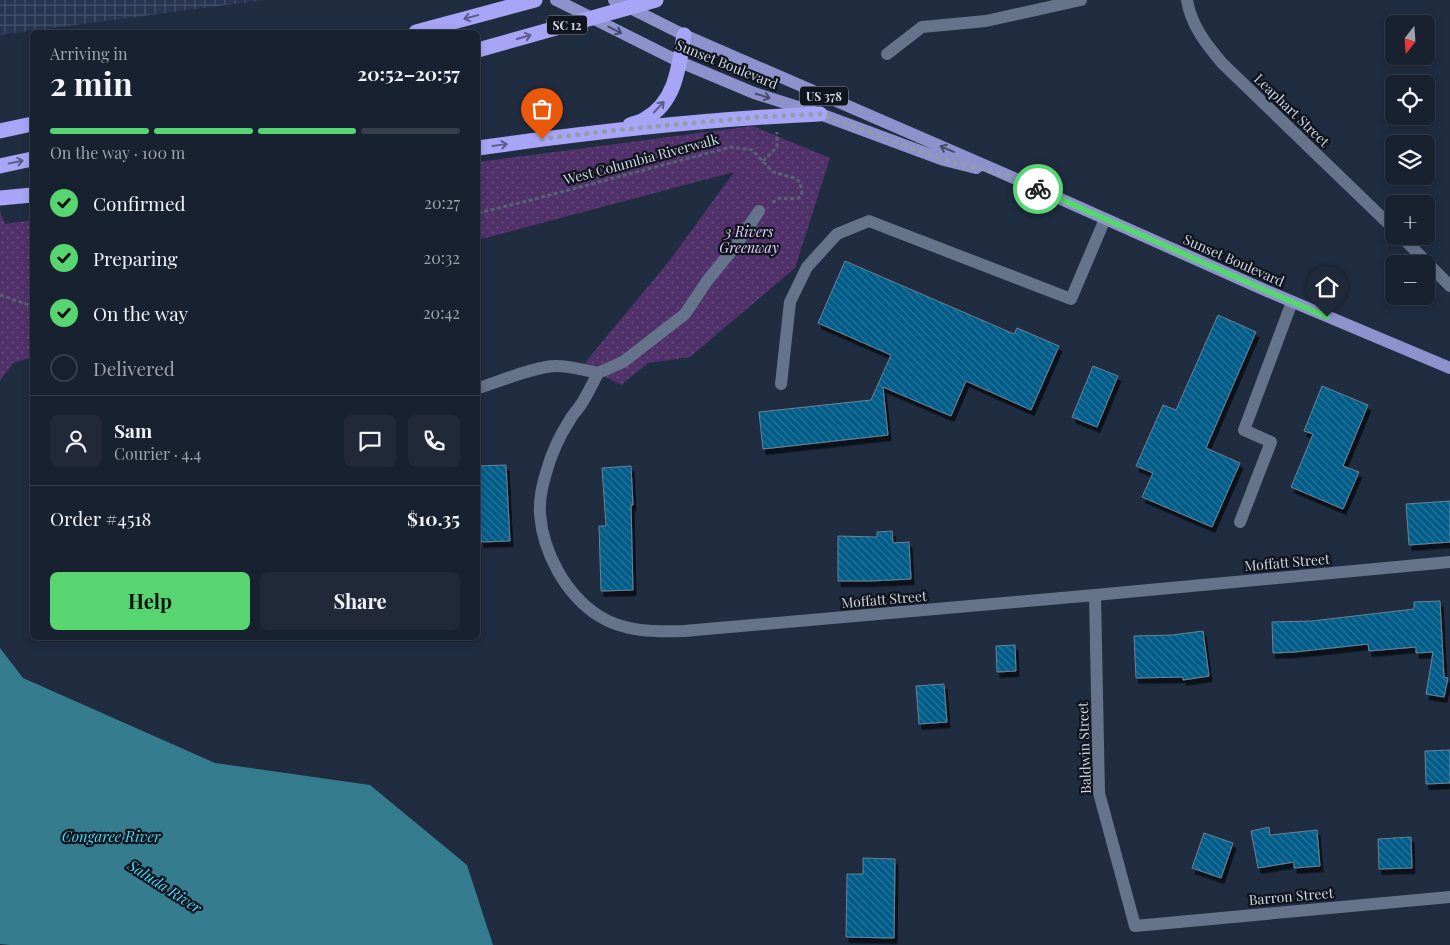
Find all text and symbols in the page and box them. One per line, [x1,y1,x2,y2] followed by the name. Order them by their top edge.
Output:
[464,13,480,23] one-way arrow
[1385,15,1435,65] north arrow
[1385,15,1435,305] map controls
[547,16,587,34] road number: SC 12
[607,26,622,35] one-way arrow
[516,31,532,41] one-way arrow
[673,35,781,93] street label: Sunset Boulevard
[50,43,128,64] text: Arriving in
[357,60,460,86] text: 20:52–20:57
[50,61,133,104] text: 2 min
[1250,69,1334,151] street label: Leaphart Street
[1385,75,1435,125] button: locate
[800,86,848,105] road number: US 378
[521,88,563,139] pin
[755,92,771,102] one-way arrow
[528,95,556,123] icon: bag
[653,100,665,113] one-way arrow
[560,129,721,189] street label: West Columbia Riverwalk
[1385,135,1435,185] button: layers
[492,140,508,150] one-way arrow
[50,142,185,163] text: On the way · 100 m
[939,143,954,152] one-way arrow
[8,157,24,167] one-way arrow
[1013,164,1063,214] courier
[1024,175,1052,203] icon: bike
[50,189,78,217] icon: check
[93,190,186,216] text: Confirmed
[424,192,460,213] text: 20:27
[1385,195,1435,245] button: +
[719,222,779,257] park label: 3 Rivers Greenway
[1180,229,1288,291] street label: Sunset Boulevard
[50,244,78,272] icon: check
[93,245,178,271] text: Preparing
[424,247,460,268] text: 20:32
[1385,255,1435,305] button: −
[1306,266,1348,317] pin
[1313,273,1341,301] icon: home
[50,299,78,327] icon: check
[93,300,188,326] text: On the way
[423,302,460,323] text: 20:42
[93,355,175,381] text: Delivered
[50,415,102,467] button: person
[344,415,396,467] button: chat
[408,415,460,467] button: phone
[114,417,152,443] text: Sam
[114,443,201,464] text: Courier · 4.4
[50,505,152,531] text: Order #4518
[407,505,460,531] text: $10.35
[1243,549,1332,575] street label: Moffatt Street
[50,572,250,630] button: Help
[260,572,460,630] button: Share
[840,586,929,612] street label: Moffatt Street
[1073,701,1095,794] street label: Baldwin Street
[62,826,161,846] water label: Congaree River
[124,854,206,918] water label: Saluda River
[1248,883,1335,909] street label: Barron Street

